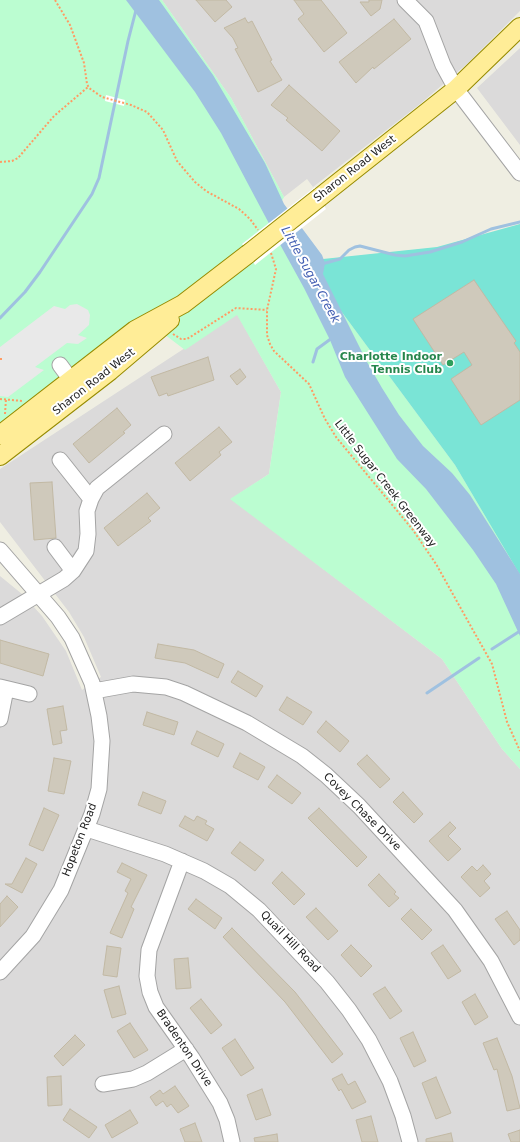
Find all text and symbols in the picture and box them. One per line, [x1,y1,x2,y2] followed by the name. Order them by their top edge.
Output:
[311,133,399,205] street label: Sharon Road West
[278,224,342,326] water label: Little Sugar Creek
[50,346,138,418] street label: Sharon Road West
[340,350,442,376] place label: Charlotte Indoor Tennis Club
[445,358,455,368] marker: Charlotte Indoor Tennis Club
[331,418,439,550] street label: Little Sugar Creek Greenway
[320,770,404,854] street label: Covey Chase Drive
[60,801,100,879] street label: Hopeton Road
[257,908,323,976] street label: Quail Hill Road
[153,1007,215,1089] street label: Bradenton Drive

